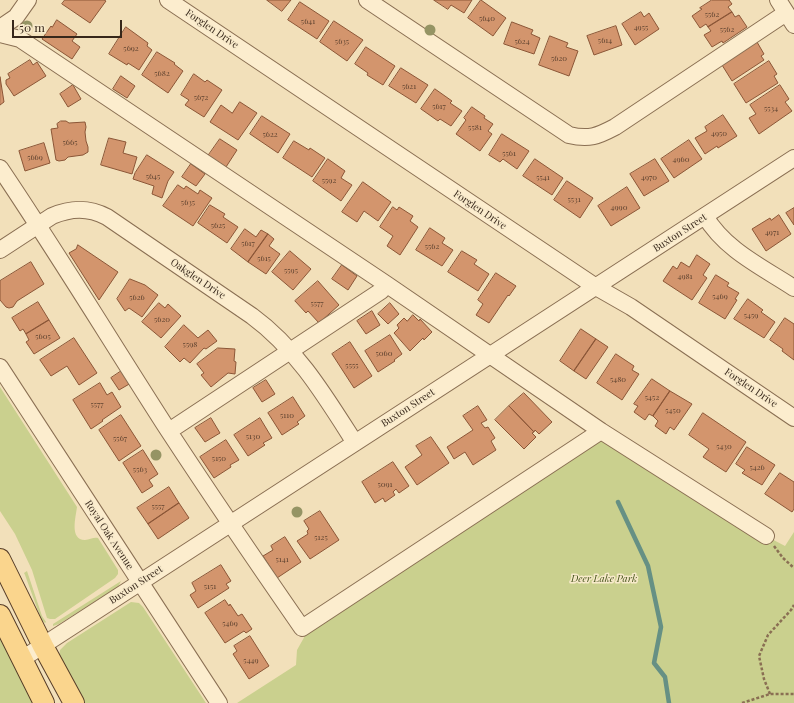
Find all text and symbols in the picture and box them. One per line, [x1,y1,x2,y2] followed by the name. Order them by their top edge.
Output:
[183,7,241,51] street label: Forglen Drive
[705,9,719,19] house number: 5562
[14,12,124,38] scale bar
[479,13,495,23] house number: 5640
[301,16,315,26] house number: 5641
[19,19,45,35] text: 50 m
[634,22,648,32] house number: 4955
[720,24,734,34] house number: 5562
[598,35,612,45] house number: 5614
[335,36,349,46] house number: 5635
[514,36,530,46] house number: 5624
[123,43,139,53] house number: 5692
[551,53,567,63] house number: 5620
[154,68,170,78] house number: 5682
[402,81,416,91] house number: 5621
[194,92,208,102] house number: 5672
[432,101,446,111] house number: 5617
[764,103,778,113] house number: 5534
[468,122,482,132] house number: 5581
[711,128,727,138] house number: 4950
[262,129,278,139] house number: 5622
[63,137,77,147] house number: 5665
[502,148,516,158] house number: 5561
[27,152,43,162] house number: 5669
[673,154,689,164] house number: 4960
[146,171,160,181] house number: 5645
[536,172,550,182] house number: 5541
[641,172,657,182] house number: 4970
[322,175,336,185] house number: 5592
[451,188,509,232] street label: Forglen Drive
[567,194,581,204] house number: 5531
[181,197,195,207] house number: 5635
[611,202,627,212] house number: 4990
[651,211,709,255] street label: Buxton Street
[211,220,225,230] house number: 5625
[765,227,779,237] house number: 4971
[241,238,255,248] house number: 5617
[425,241,439,251] house number: 5562
[257,253,271,263] house number: 5615
[168,256,228,302] street label: Oakglen Drive
[284,265,298,275] house number: 5595
[677,271,693,281] house number: 4981
[712,291,728,301] house number: 5469
[129,292,145,302] house number: 5626
[310,298,324,308] house number: 5577
[744,310,758,320] house number: 5459
[154,314,170,324] house number: 5620
[35,331,51,341] house number: 5605
[183,339,197,349] house number: 5598
[375,348,393,358] house number: 5060
[345,360,359,370] house number: 5555
[722,366,780,410] street label: Forglen Drive
[610,374,626,384] house number: 5480
[379,386,437,430] street label: Buxton Street
[645,392,659,402] house number: 5452
[90,399,104,409] house number: 5577
[665,405,681,415] house number: 5450
[280,410,294,420] house number: 5110
[246,431,260,441] house number: 5130
[113,433,127,443] house number: 5567
[716,441,732,451] house number: 5430
[212,453,226,463] house number: 5150
[749,462,765,472] house number: 5426
[133,464,147,474] house number: 5563
[377,479,393,489] house number: 5091
[82,498,136,572] street label: Royal Oak Avenue
[151,501,165,511] house number: 5557
[314,532,328,542] house number: 5125
[275,554,289,564] house number: 5141
[107,563,165,607] street label: Buxton Street
[571,573,637,585] park label: Deer Lake Park
[204,581,216,591] house number: 5151
[222,618,238,628] house number: 5469
[243,655,259,665] house number: 5449

